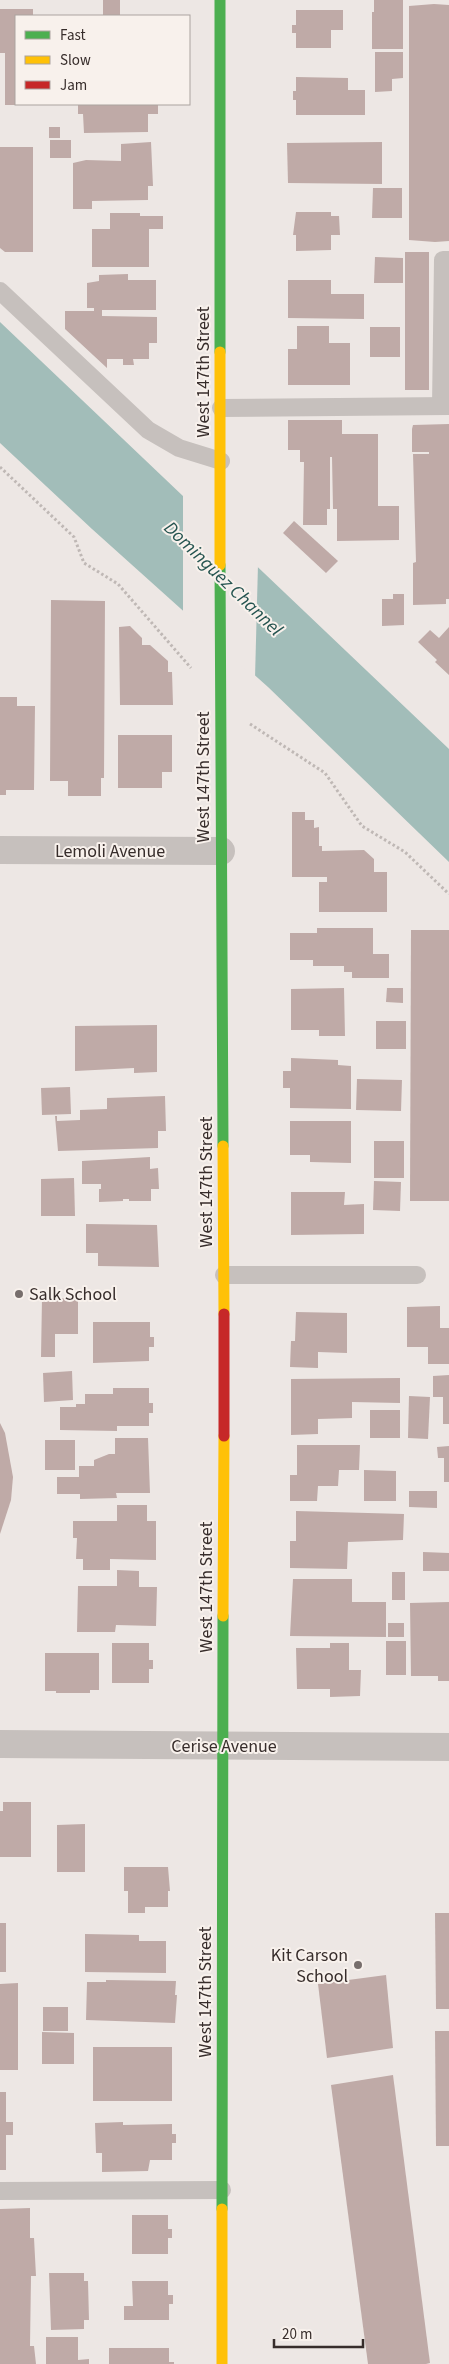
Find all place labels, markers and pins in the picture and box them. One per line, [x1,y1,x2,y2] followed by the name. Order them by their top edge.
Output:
[29,1282,117,1307] place label: Salk School
[13,1288,25,1300] marker: Salk School
[271,1943,348,1989] place label: Kit Carson School
[352,1959,364,1971] marker: Kit Carson School

